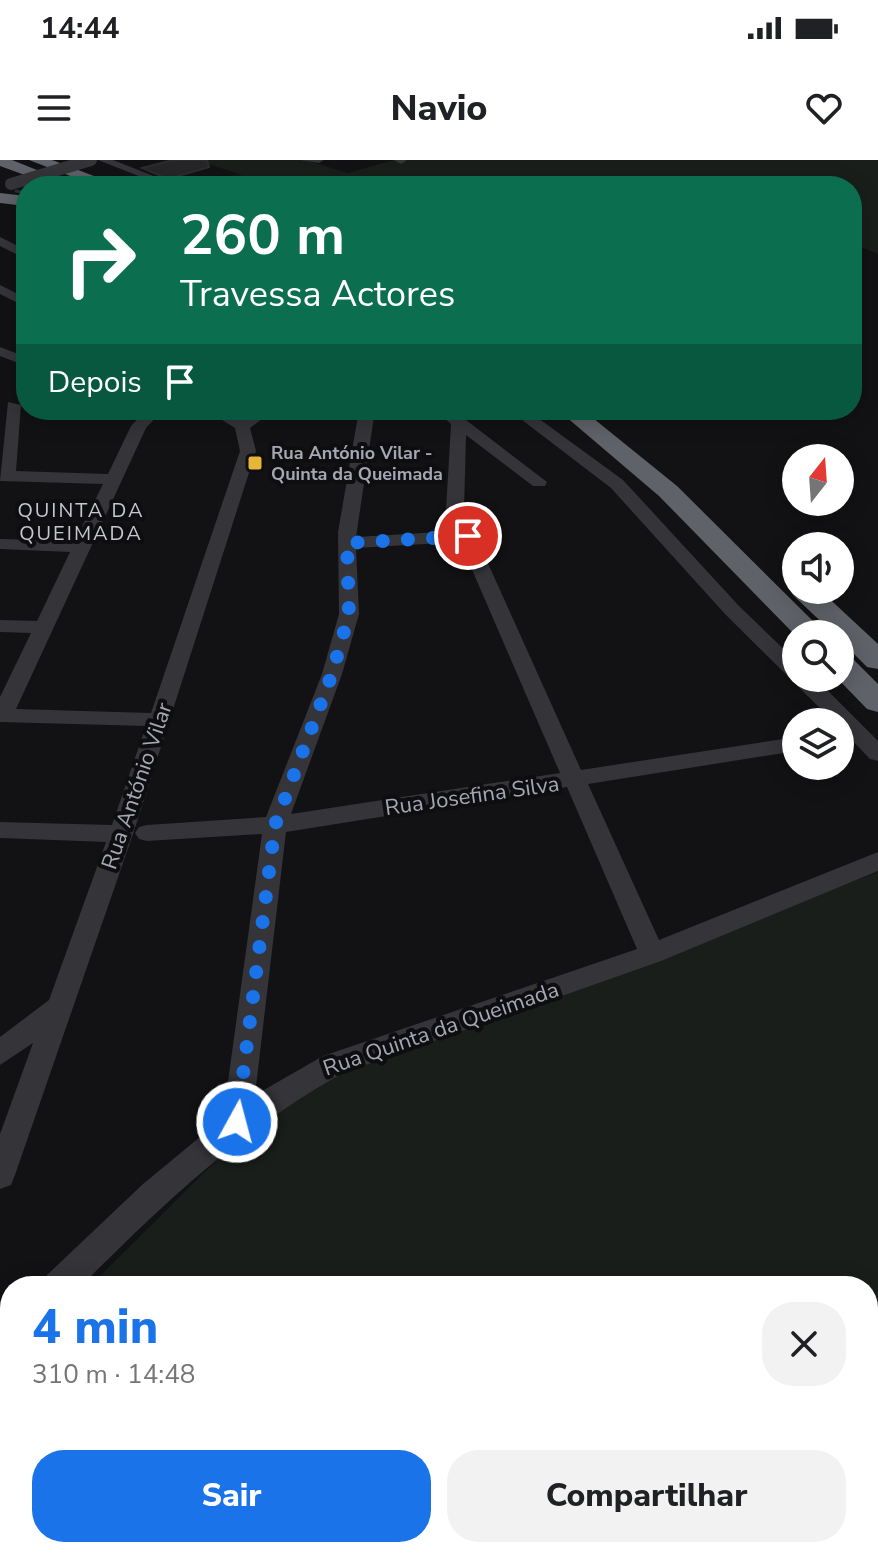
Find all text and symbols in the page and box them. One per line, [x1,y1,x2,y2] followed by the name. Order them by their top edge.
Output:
[40,8,119,49] text: 14:44
[390,84,488,133] text: Navio
[32,86,76,130] icon: menu
[802,86,846,130] icon: heart
[180,197,345,274] text: 260 m
[48,208,152,312] icon: right
[180,270,455,319] text: Travessa Actores
[158,360,202,404] icon: arrive
[48,362,142,403] text: Depois
[271,441,443,486] place label: Rua António Vilar - Quinta da Queimada
[782,444,854,516] north arrow
[782,444,854,780] map controls
[246,454,264,472] marker: Rua António Vilar - Quinta da Queimada
[17,497,145,547] district label: QUINTA DA QUEIMADA
[434,502,502,570] pin
[446,514,490,558] icon: arrive
[782,532,854,604] button: sound
[782,620,854,692] button: search
[94,698,180,873] street label: Rua António Vilar
[782,708,854,780] button: layers
[383,769,561,823] street label: Rua Josefina Silva
[319,975,563,1083] street label: Rua Quinta da Queimada
[195,1080,279,1164] position arrow
[32,1294,158,1360] text: 4 min
[762,1302,846,1386] button: close
[32,1357,195,1392] text: 310 m · 14:48
[32,1450,431,1542] button: Sair
[447,1450,846,1542] button: Compartilhar

